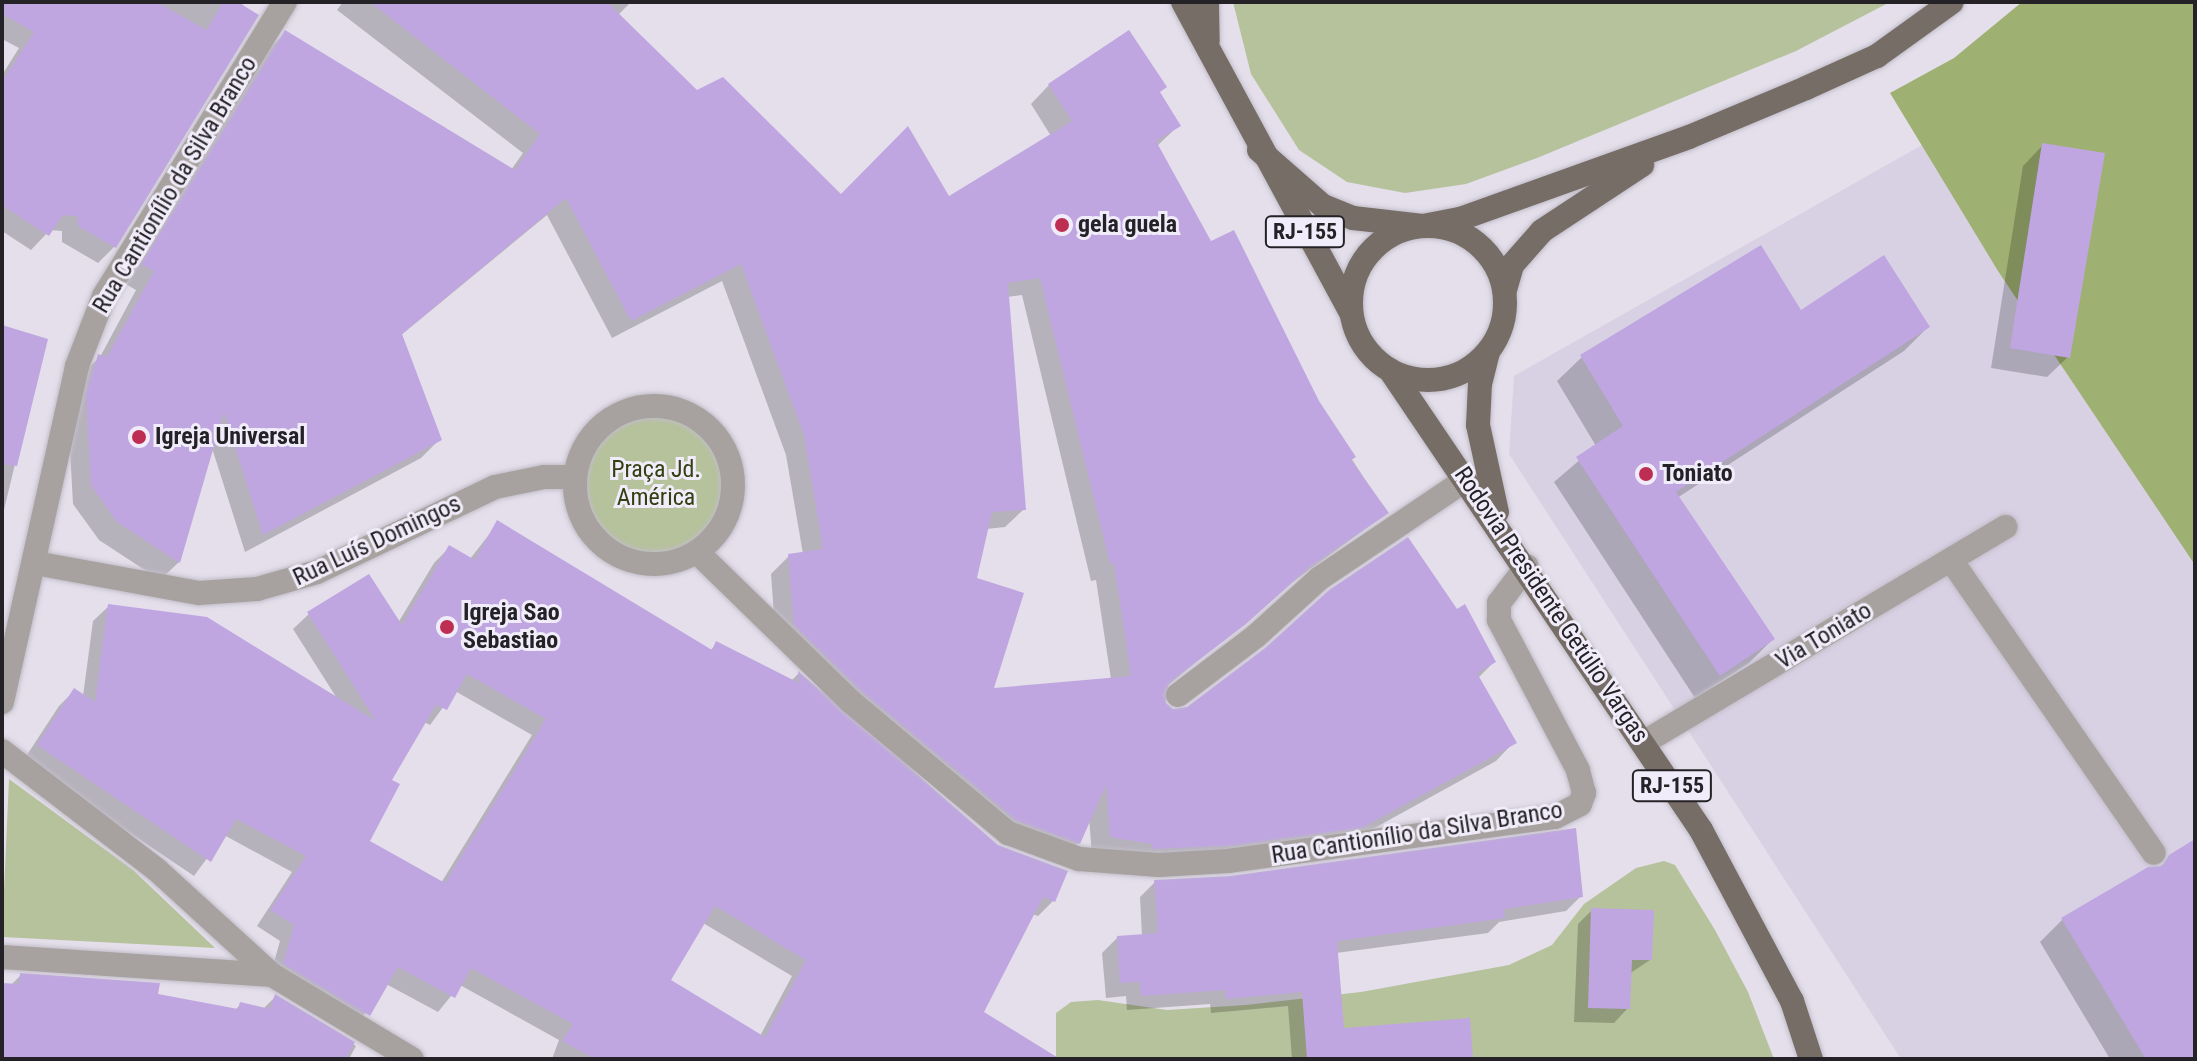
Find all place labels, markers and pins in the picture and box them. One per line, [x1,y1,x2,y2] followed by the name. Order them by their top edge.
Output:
[1078,211,1177,239] place label: gela guela
[1053,216,1071,234] marker: gela guela
[155,423,305,451] place label: Igreja Universal
[130,428,148,446] marker: Igreja Universal
[1662,460,1733,488] place label: Toniato
[1637,465,1655,483] marker: Toniato
[463,599,560,655] place label: Igreja Sao Sebastiao
[438,618,456,636] marker: Igreja Sao Sebastiao

